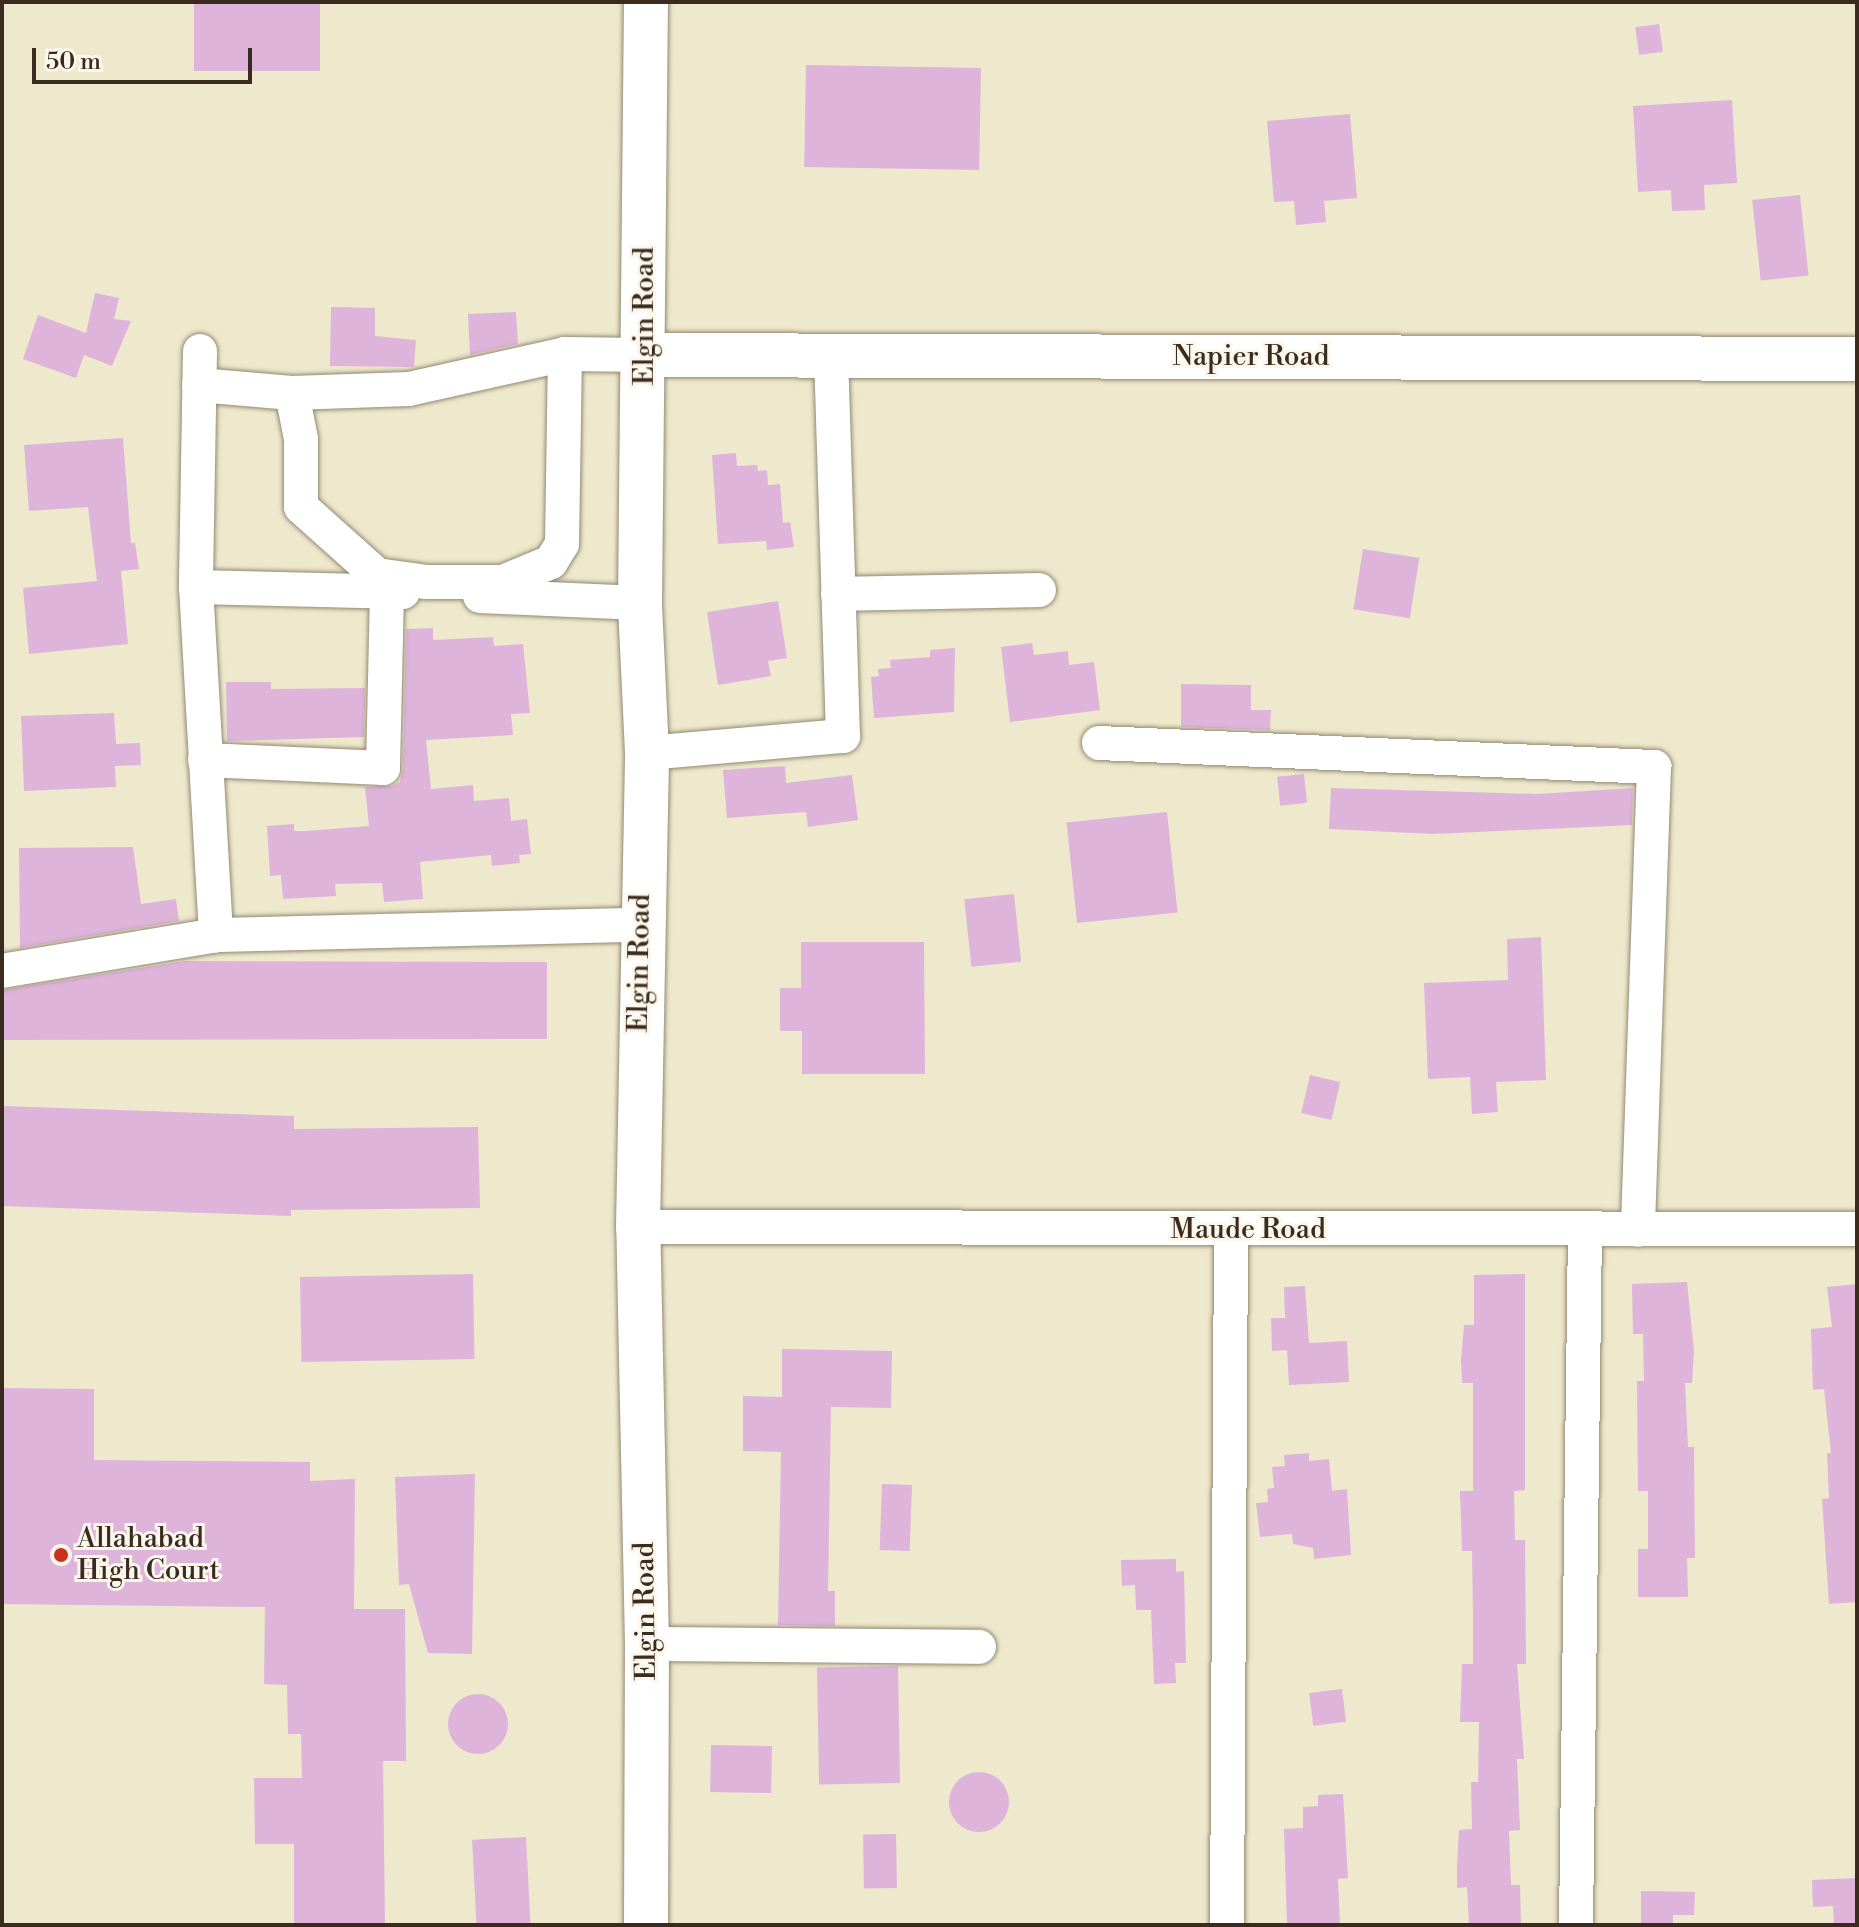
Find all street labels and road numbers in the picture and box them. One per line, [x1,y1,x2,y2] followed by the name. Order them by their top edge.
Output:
[628,247,662,385] street label: Elgin Road
[1173,340,1329,374] street label: Napier Road
[622,893,658,1033] street label: Elgin Road
[1170,1213,1326,1247] street label: Maude Road
[628,1541,664,1681] street label: Elgin Road

